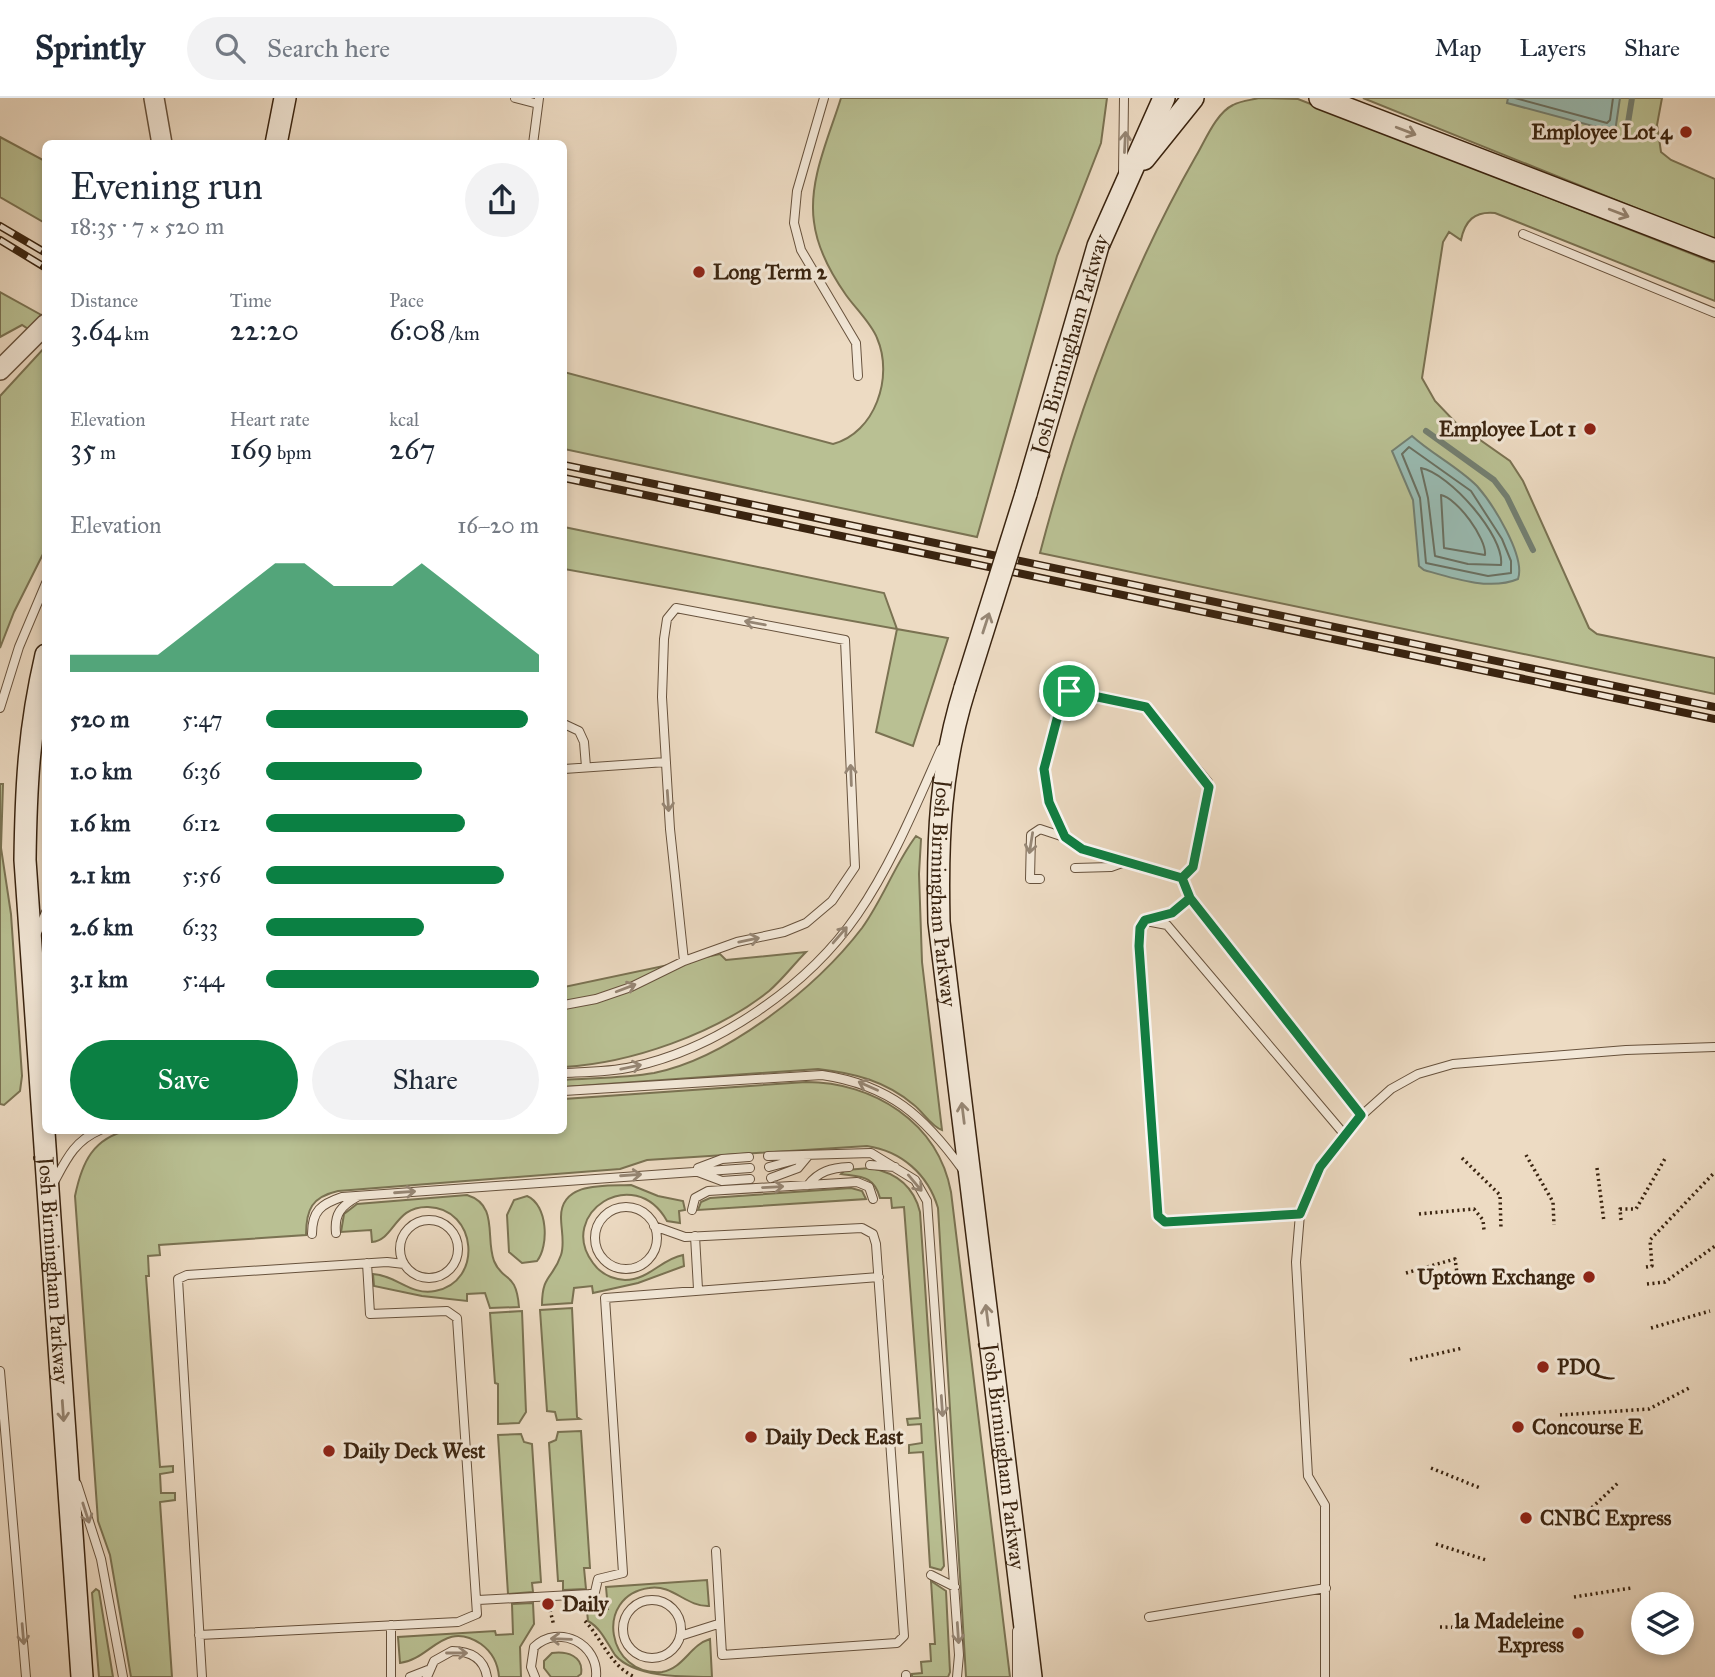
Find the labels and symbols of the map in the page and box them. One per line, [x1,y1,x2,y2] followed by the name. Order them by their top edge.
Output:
[1531,119,1673,145] place label: Employee Lot 4
[1678,124,1694,140] marker: Employee Lot 4
[1395,126,1417,139] one-way arrow
[1119,130,1132,153] one-way arrow
[1607,208,1629,220] one-way arrow
[1025,229,1115,459] street label: Josh Birmingham Parkway
[713,259,827,285] place label: Long Term 2
[691,264,707,280] marker: Long Term 2
[1439,416,1576,442] place label: Employee Lot 1
[1582,421,1598,437] marker: Employee Lot 1
[980,612,993,634] one-way arrow
[744,616,767,629] one-way arrow
[1039,661,1099,721] pin
[844,763,857,786] one-way arrow
[925,776,962,1009] street label: Josh Birmingham Parkway
[662,789,675,812] one-way arrow
[1024,831,1037,854] one-way arrow
[832,926,848,944] one-way arrow
[737,932,760,946] one-way arrow
[614,981,636,994] one-way arrow
[619,1059,642,1073] one-way arrow
[858,1079,880,1092] one-way arrow
[956,1102,969,1125] one-way arrow
[33,1154,75,1386] street label: Josh Birmingham Parkway
[620,1168,642,1181] one-way arrow
[907,1173,922,1191] one-way arrow
[761,1181,784,1194] one-way arrow
[393,1185,415,1198] one-way arrow
[1417,1264,1575,1290] place label: Uptown Exchange
[1581,1269,1597,1285] marker: Uptown Exchange
[981,1304,994,1326] one-way arrow
[977,1340,1031,1572] street label: Josh Birmingham Parkway
[1557,1354,1616,1380] place label: PDQ
[1535,1359,1551,1375] marker: PDQ
[936,1394,949,1417] one-way arrow
[57,1399,70,1421] one-way arrow
[1532,1414,1643,1440] place label: Concourse E
[1510,1419,1526,1435] marker: Concourse E
[765,1424,904,1450] place label: Daily Deck East
[743,1429,759,1445] marker: Daily Deck East
[343,1438,486,1464] place label: Daily Deck West
[321,1443,337,1459] marker: Daily Deck West
[81,1501,94,1523] one-way arrow
[1540,1505,1672,1531] place label: CNBC Express
[1518,1510,1534,1526] marker: CNBC Express
[562,1591,610,1617] place label: Daily
[540,1596,556,1612] marker: Daily
[1454,1608,1564,1658] place label: la Madeleine Express
[952,1621,965,1643] one-way arrow
[17,1622,30,1645] one-way arrow
[1570,1625,1586,1641] marker: la Madeleine Express
[550,1632,573,1645] one-way arrow
[445,1646,468,1660] one-way arrow

